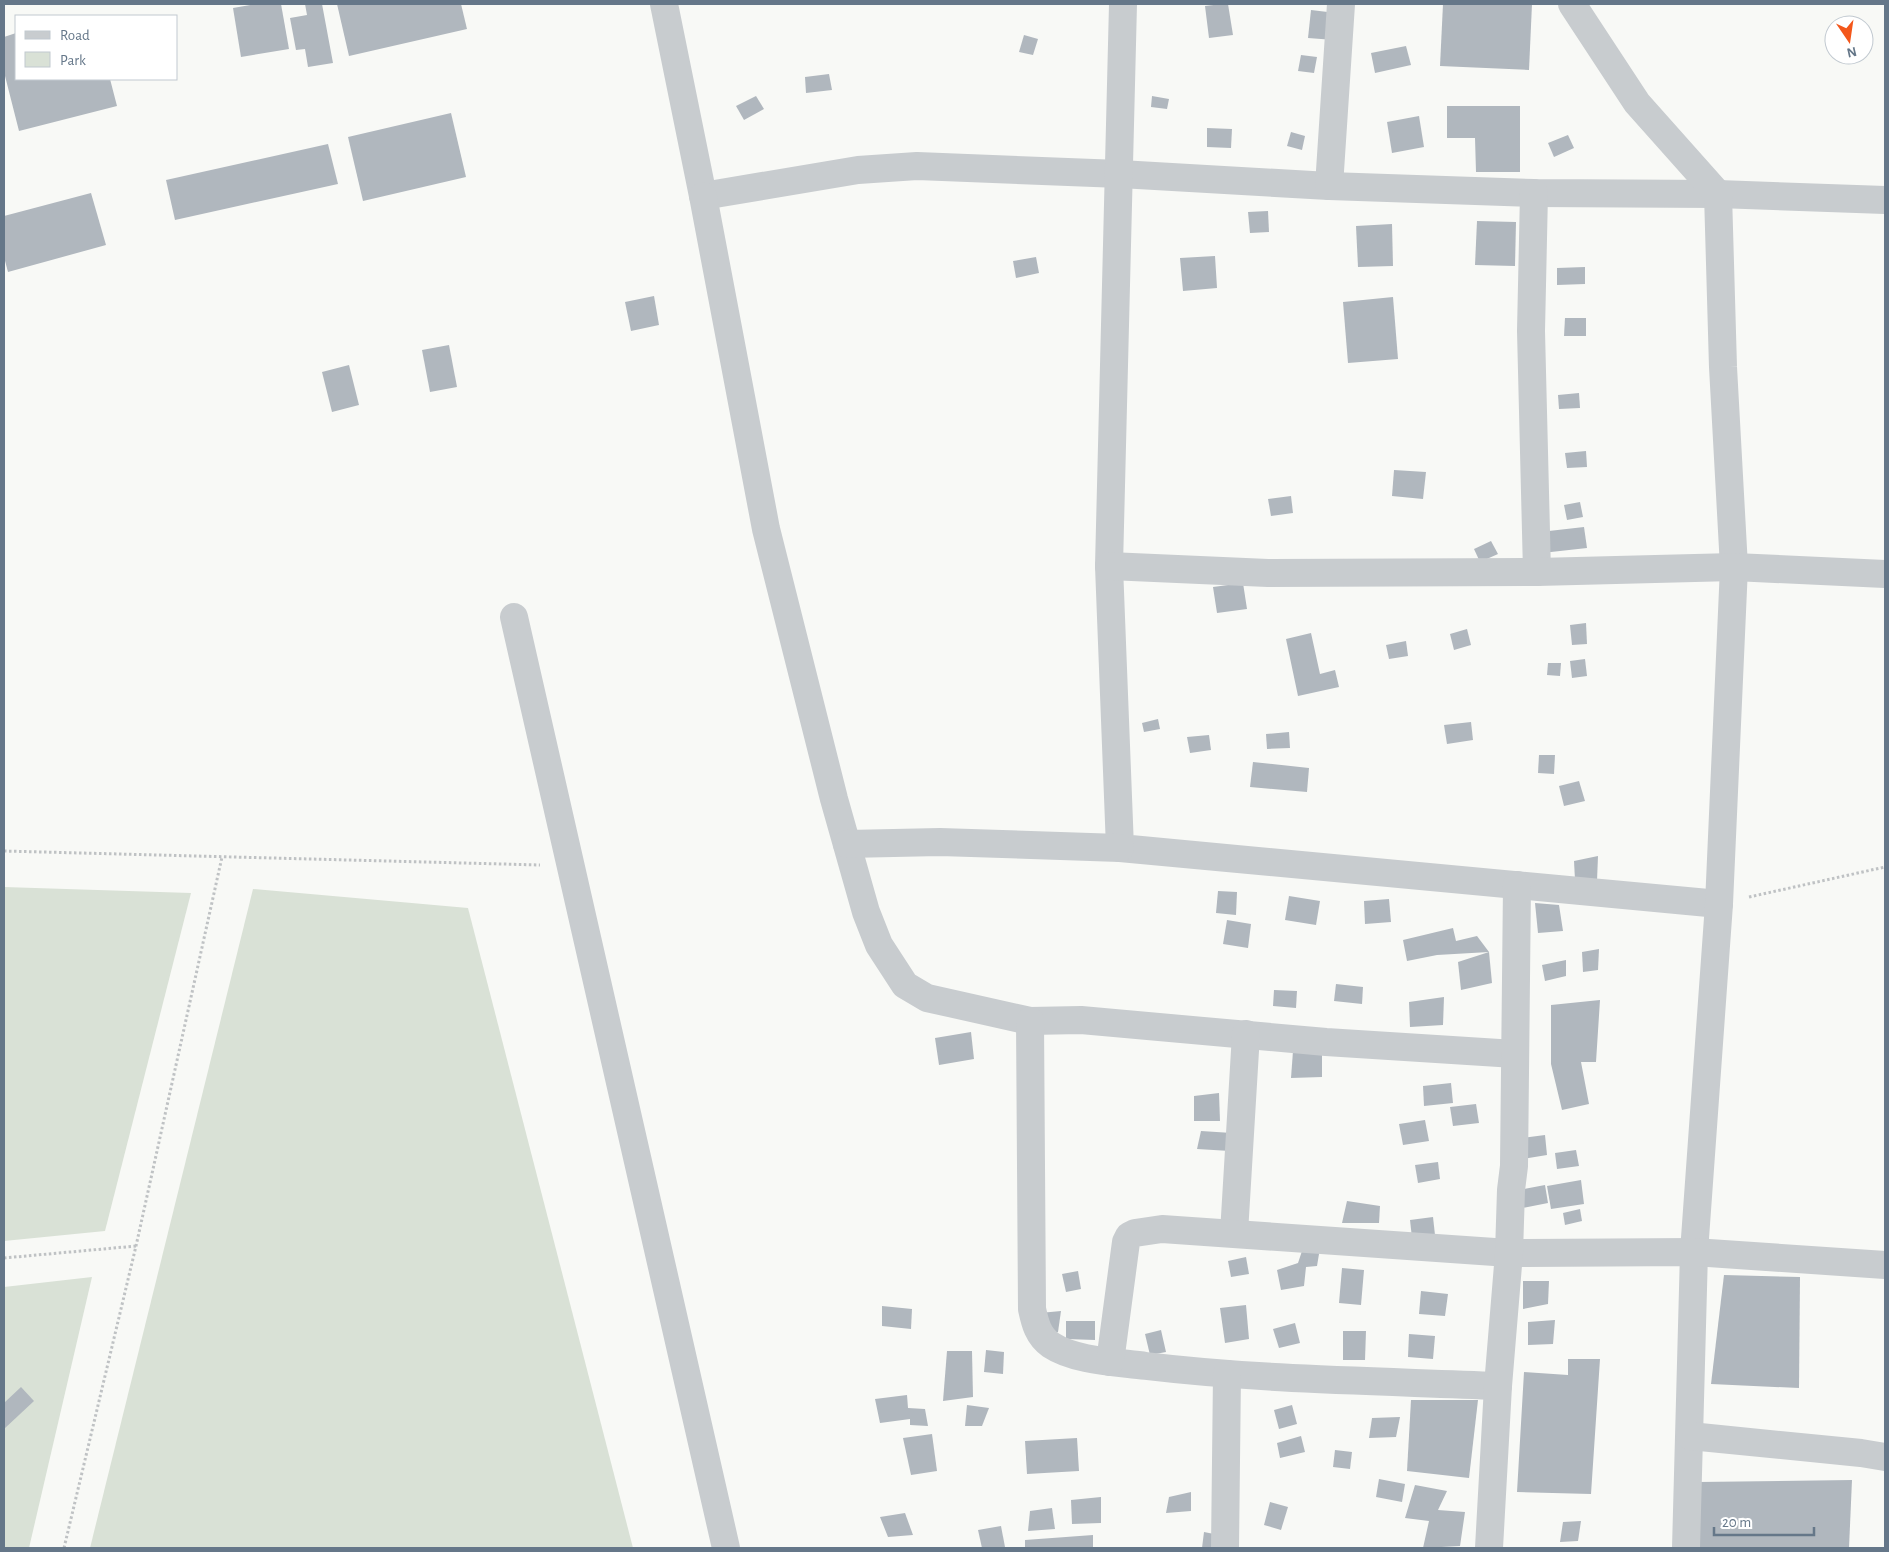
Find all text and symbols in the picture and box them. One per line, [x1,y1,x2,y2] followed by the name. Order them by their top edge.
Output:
[15,15,178,80] legend
[1824,15,1874,65] north arrow
[60,28,90,43] text: Road
[1845,44,1858,60] text: N
[60,53,86,68] text: Park
[1714,1504,1814,1536] scale bar
[1722,1515,1751,1530] text: 20 m

